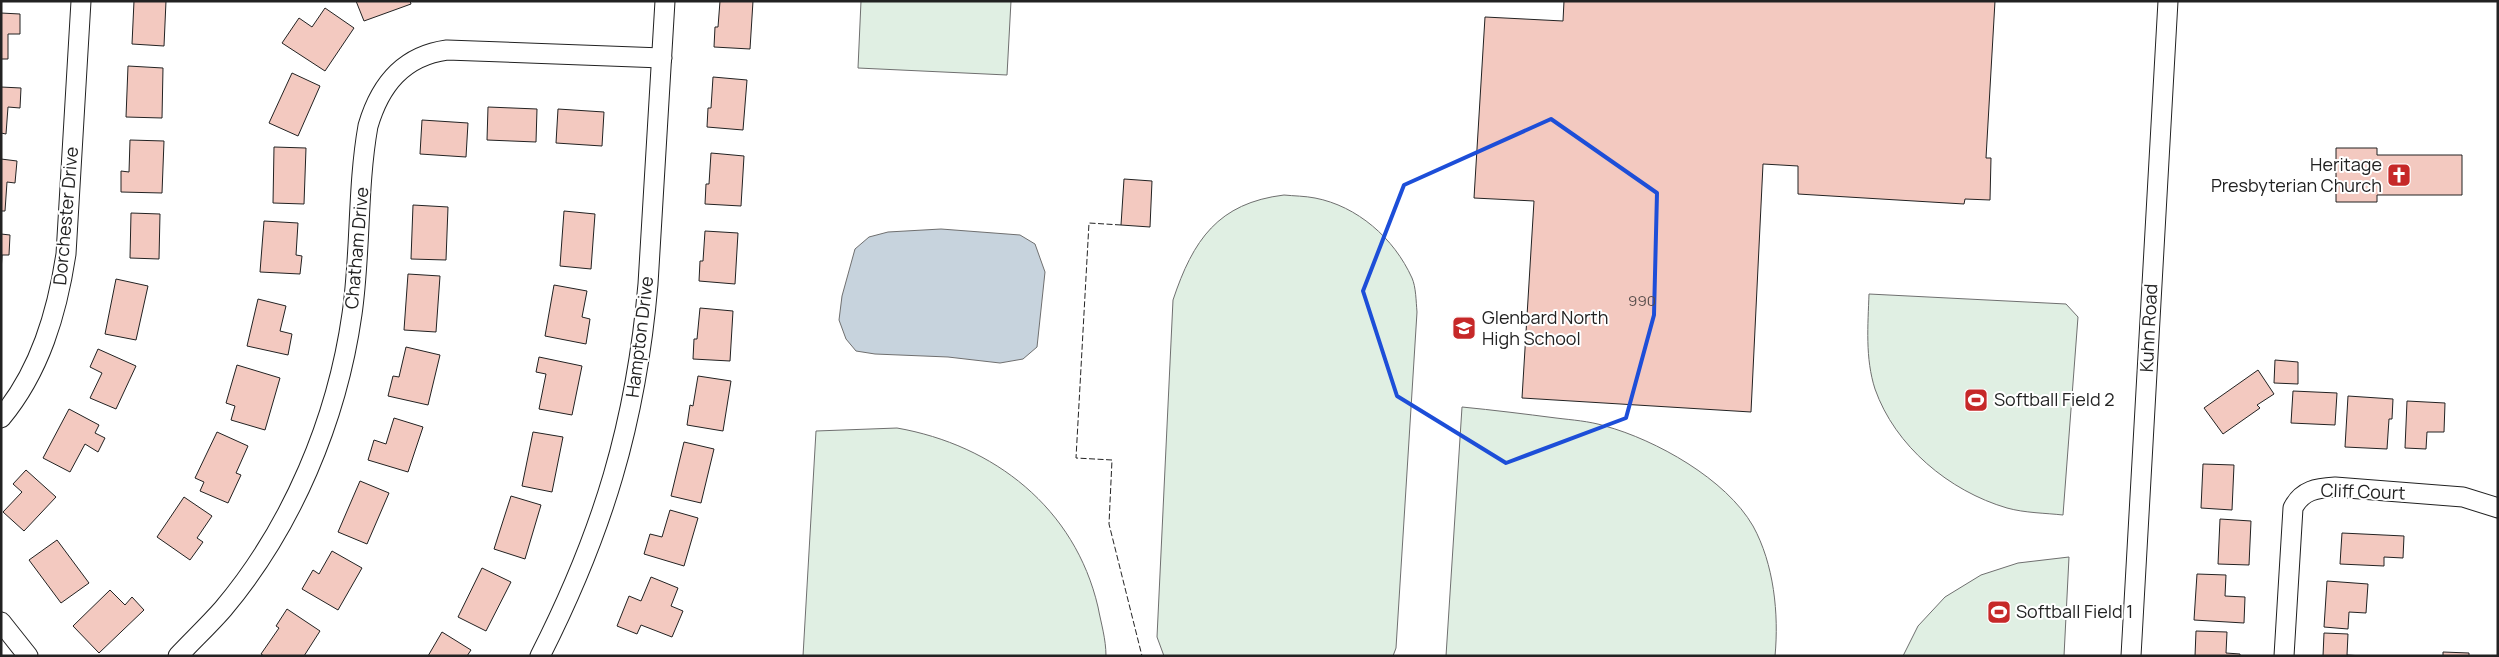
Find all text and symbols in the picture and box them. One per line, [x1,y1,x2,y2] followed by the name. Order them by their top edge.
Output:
[47,146,83,286] street label: Dorchester Drive
[2211,152,2382,197] place label: Heritage Presbyterian Church
[2386,162,2412,188] church icon: Heritage Presbyterian Church
[339,186,373,310] street label: Chatham Drive
[620,275,658,399] street label: Hampton Drive
[2134,283,2162,373] street label: Kuhn Road
[1628,290,1656,311] house number: 990
[1482,305,1608,350] place label: Glenbard North High School
[1451,315,1477,341] school or university icon: Glenbard North High School
[1963,387,1989,413] sports icon: Softball Field 2
[1994,387,2115,411] place label: Softball Field 2
[2320,478,2406,504] street label: Cliff Court
[1986,599,2012,625] sports icon: Softball Field 1
[2016,599,2133,623] place label: Softball Field 1

